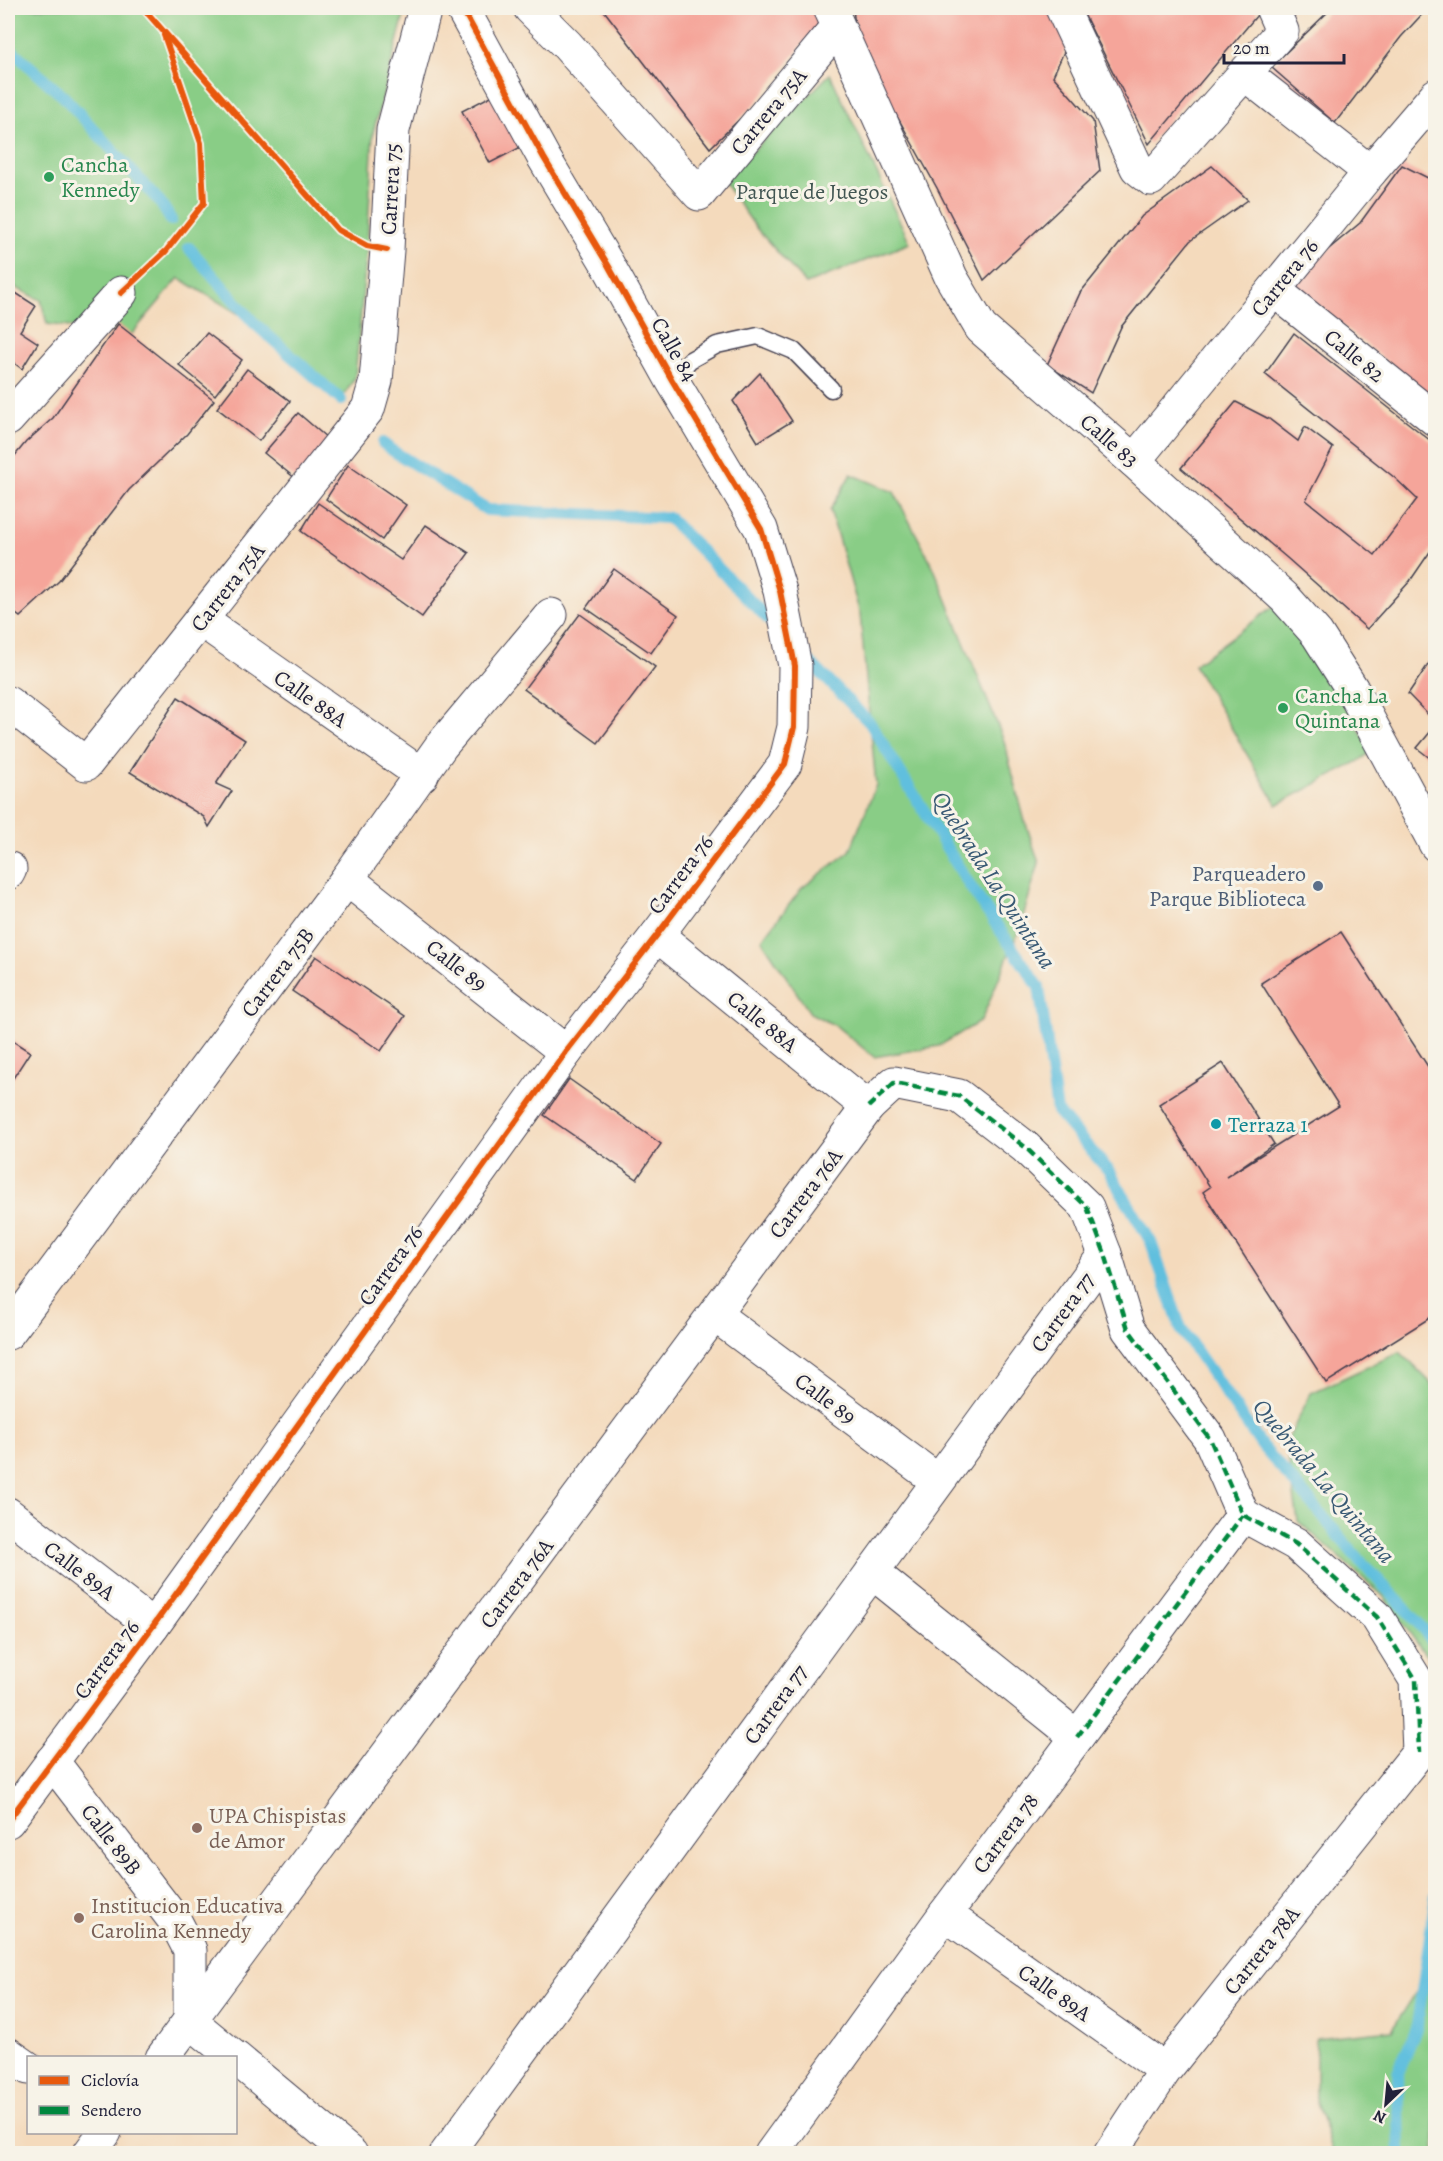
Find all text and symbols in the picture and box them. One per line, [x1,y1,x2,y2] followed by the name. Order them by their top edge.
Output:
[1224,27,1344,65] scale bar
[1233,36,1270,60] text: 20 m
[724,61,815,161] street label: Carrera 75A
[374,142,408,236] street label: Carrera 75
[61,150,140,205] place label: Cancha Kennedy
[42,170,56,184] marker: Cancha Kennedy
[736,177,888,207] park label: Parque de Juegos
[1244,232,1326,323] street label: Carrera 76
[644,312,705,387] street label: Calle 84
[1318,322,1391,389] street label: Calle 82
[1074,407,1145,475] street label: Calle 83
[184,536,273,638] street label: Carrera 75A
[268,663,354,736] street label: Calle 88A
[1295,681,1389,736] place label: Cancha La Quintana
[1276,701,1290,715] marker: Cancha La Quintana
[924,785,1064,975] water label: Quebrada La Quintana
[641,829,721,921] street label: Carrera 76
[1149,859,1307,914] place label: Parqueadero Parque Biblioteca
[1311,879,1325,893] marker: Parqueadero Parque Biblioteca
[234,922,321,1024] street label: Carrera 75B
[420,933,493,999] street label: Calle 89
[721,984,805,1060] street label: Calle 88A
[1228,1110,1308,1140] place label: Terraza 1
[1209,1117,1223,1131] marker: Terraza 1
[762,1142,850,1245] street label: Carrera 76A
[351,1219,430,1312] street label: Carrera 76
[1024,1266,1102,1359] street label: Carrera 77
[789,1366,862,1432] street label: Calle 89
[1246,1392,1402,1570] water label: Quebrada La Quintana
[473,1532,561,1635] street label: Carrera 76A
[37,1534,122,1608] street label: Calle 89A
[67,1614,147,1706] street label: Carrera 76
[737,1658,815,1751] street label: Carrera 77
[966,1787,1046,1880] street label: Carrera 78
[74,1798,149,1881] street label: Calle 89B
[209,1801,346,1856] place label: UPA Chispistas de Amor
[190,1821,204,1835] marker: UPA Chispistas de Amor
[91,1891,285,1946] place label: Institucion Educativa Carolina Kennedy
[1217,1899,1308,2001] street label: Carrera 78A
[72,1911,86,1925] marker: Institucion Educativa Carolina Kennedy
[1012,1957,1098,2029] street label: Calle 89A
[27,2056,237,2134] legend
[81,2068,140,2092] text: Ciclovía
[1356,2074,1416,2134] north arrow
[81,2098,142,2122] text: Sendero
[1369,2104,1390,2129] text: N

